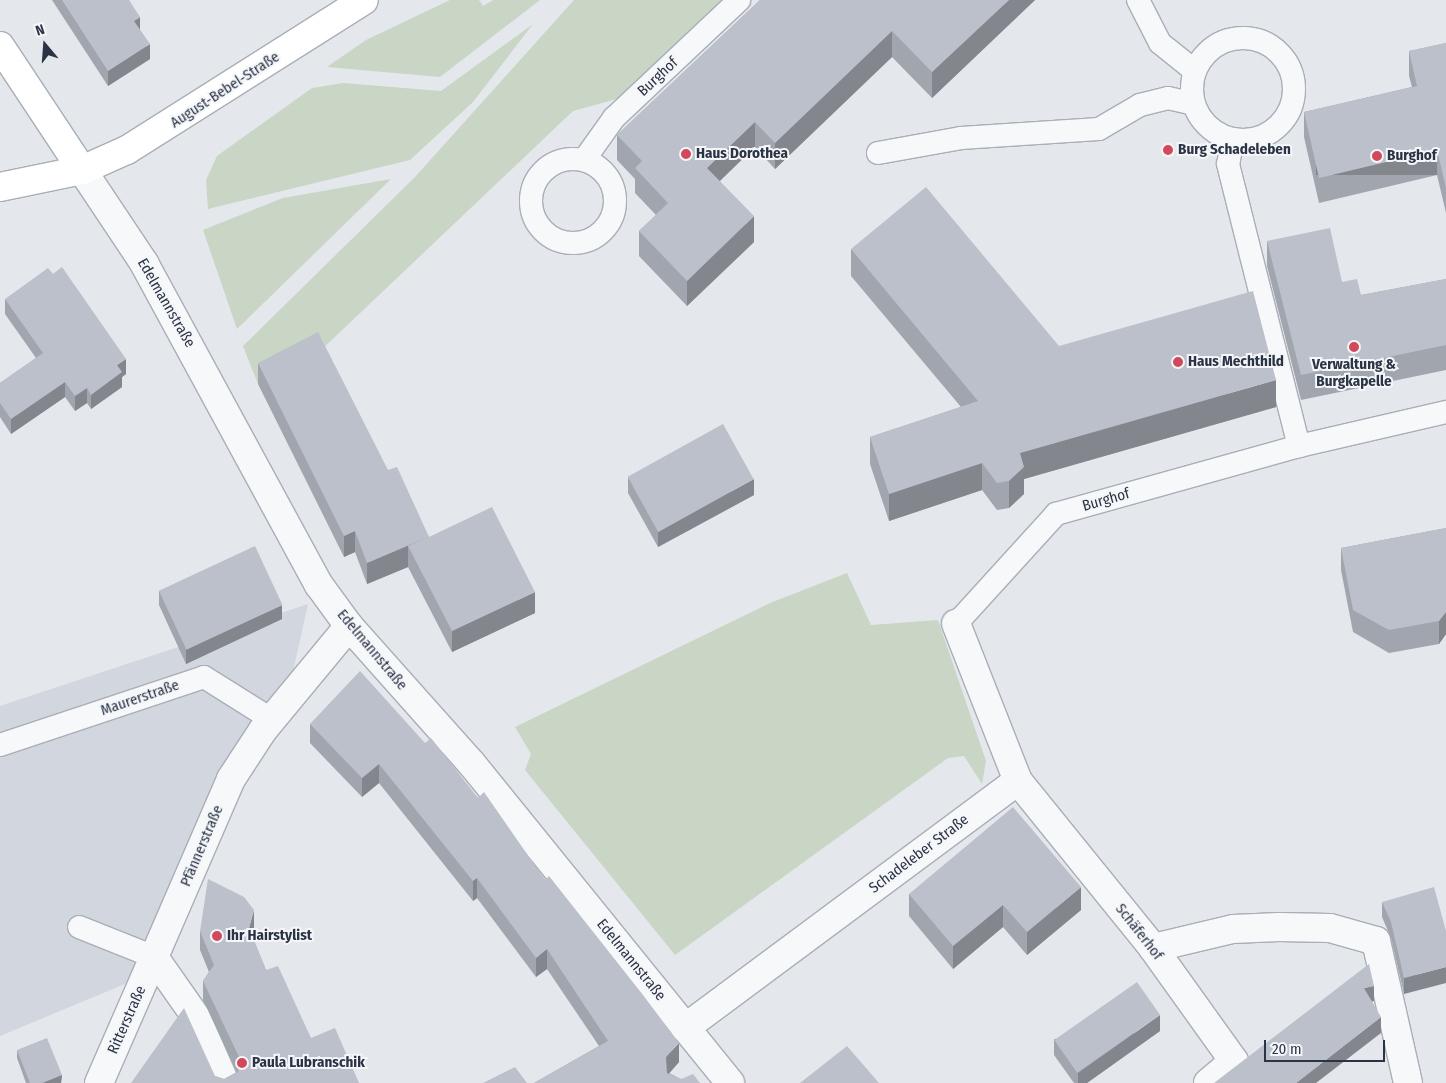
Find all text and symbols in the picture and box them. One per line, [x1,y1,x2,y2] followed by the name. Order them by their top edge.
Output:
[20,20,70,70] north arrow
[34,21,47,40] text: N
[167,48,283,132] street label: August-Bebel-Straße
[634,54,682,100] street label: Burghof
[1178,141,1291,159] place label: Burg Schadeleben
[1162,144,1174,156] marker: Burg Schadeleben
[696,145,788,163] place label: Haus Dorothea
[1387,147,1437,165] place label: Burghof
[680,148,692,160] marker: Haus Dorothea
[1371,150,1383,162] marker: Burghof
[133,255,199,351] street label: Edelmannstraße
[1348,341,1360,353] marker: Verwaltung & Burgkapelle
[1188,353,1284,371] place label: Haus Mechthild
[1312,355,1396,390] place label: Verwaltung & Burgkapelle
[1172,356,1184,368] marker: Haus Mechthild
[1080,485,1132,515] street label: Burghof
[333,606,411,694] street label: Edelmannstraße
[98,676,182,720] street label: Maurerstraße
[177,803,227,889] street label: Pfännerstraße
[866,811,972,897] street label: Schadeleber Straße
[1111,900,1167,964] street label: Schäferhof
[593,916,669,1004] street label: Edelmannstraße
[227,927,312,945] place label: Ihr Hairstylist
[211,930,223,942] marker: Ihr Hairstylist
[104,983,150,1057] street label: Ritterstraße
[1266,1030,1387,1062] scale bar
[1272,1040,1302,1058] text: 20 m
[252,1054,365,1072] place label: Paula Lubranschik
[236,1057,248,1069] marker: Paula Lubranschik

